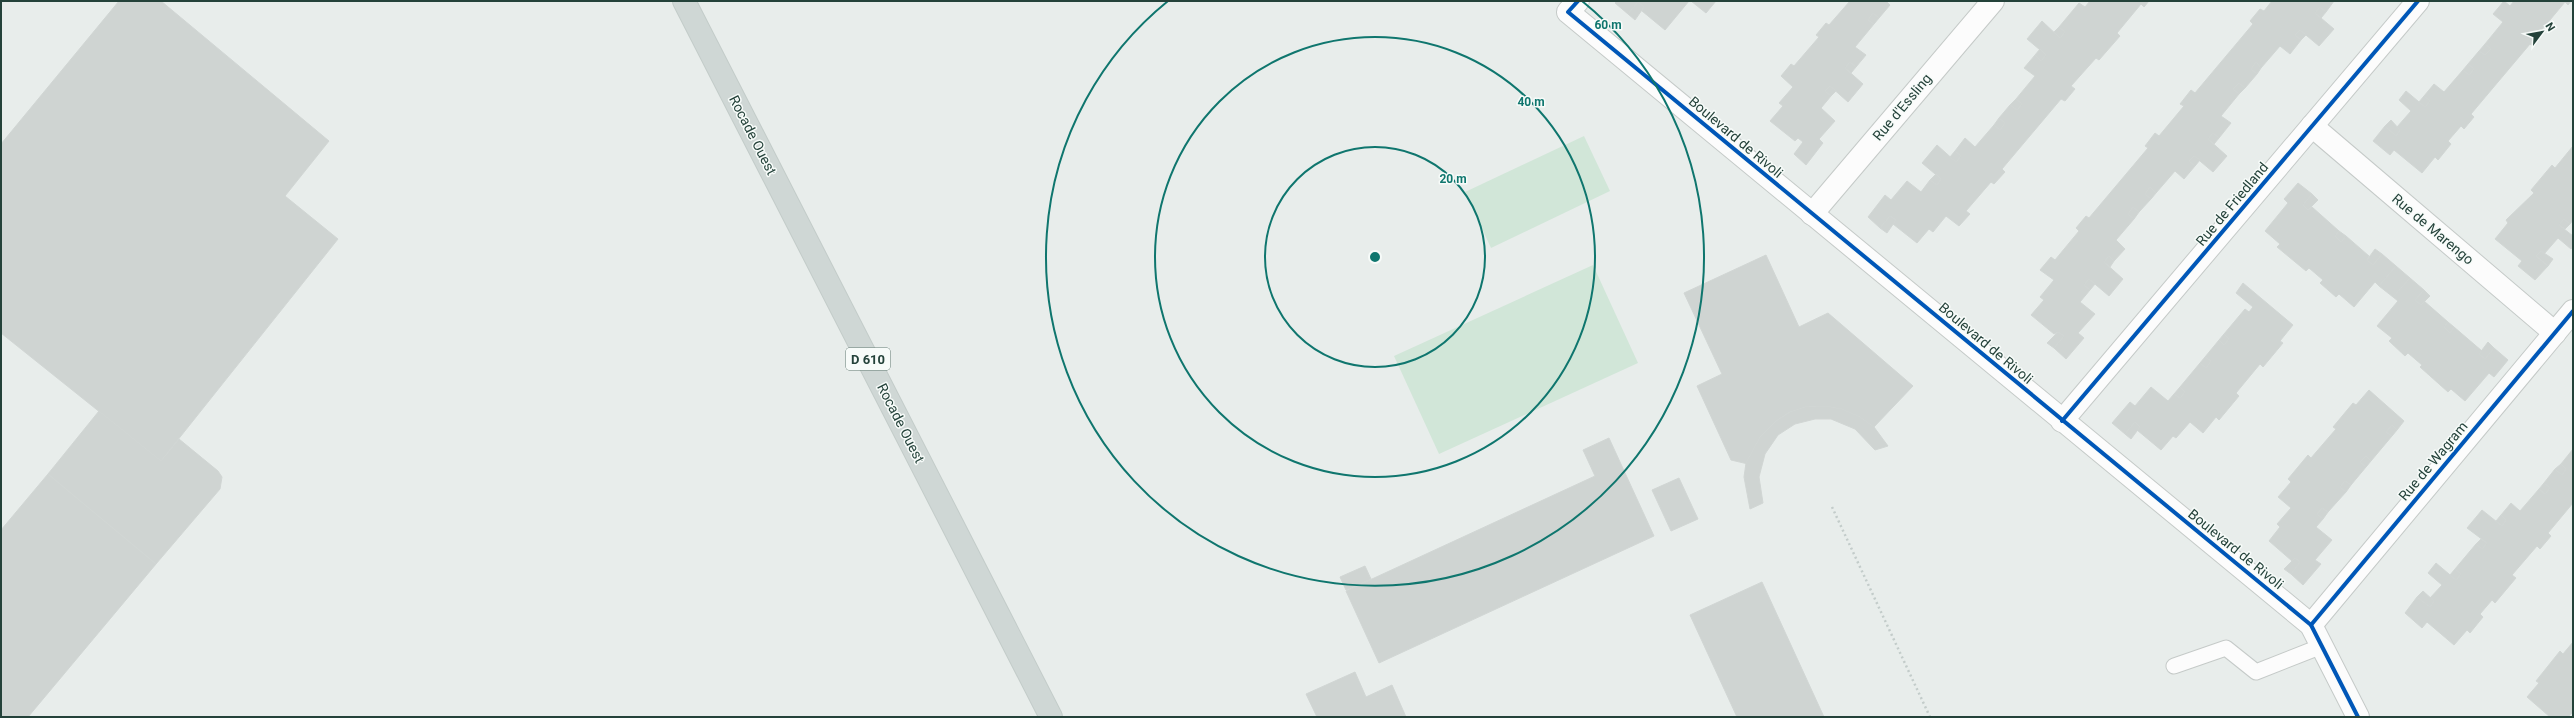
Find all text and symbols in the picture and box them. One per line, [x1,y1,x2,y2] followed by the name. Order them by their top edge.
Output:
[2522,12,2562,52] north arrow
[1594,18,1622,32] text: 60 m
[2542,20,2558,34] text: N
[1869,70,1935,144] street label: Rue d'Essling
[726,93,780,178] street label: Rocade Ouest
[1686,93,1786,181] street label: Boulevard de Rivoli
[1517,95,1545,109] text: 40 m
[2193,159,2271,249] street label: Rue de Friedland
[1439,172,1467,186] text: 20 m
[2389,190,2477,268] street label: Rue de Marengo
[1368,250,1382,264] centre of rings
[1936,299,2036,387] street label: Boulevard de Rivoli
[846,348,890,370] road number: D 610
[874,381,928,466] street label: Rocade Ouest
[2395,418,2471,504] street label: Rue de Wagram
[2185,506,2287,592] street label: Boulevard de Rivoli

